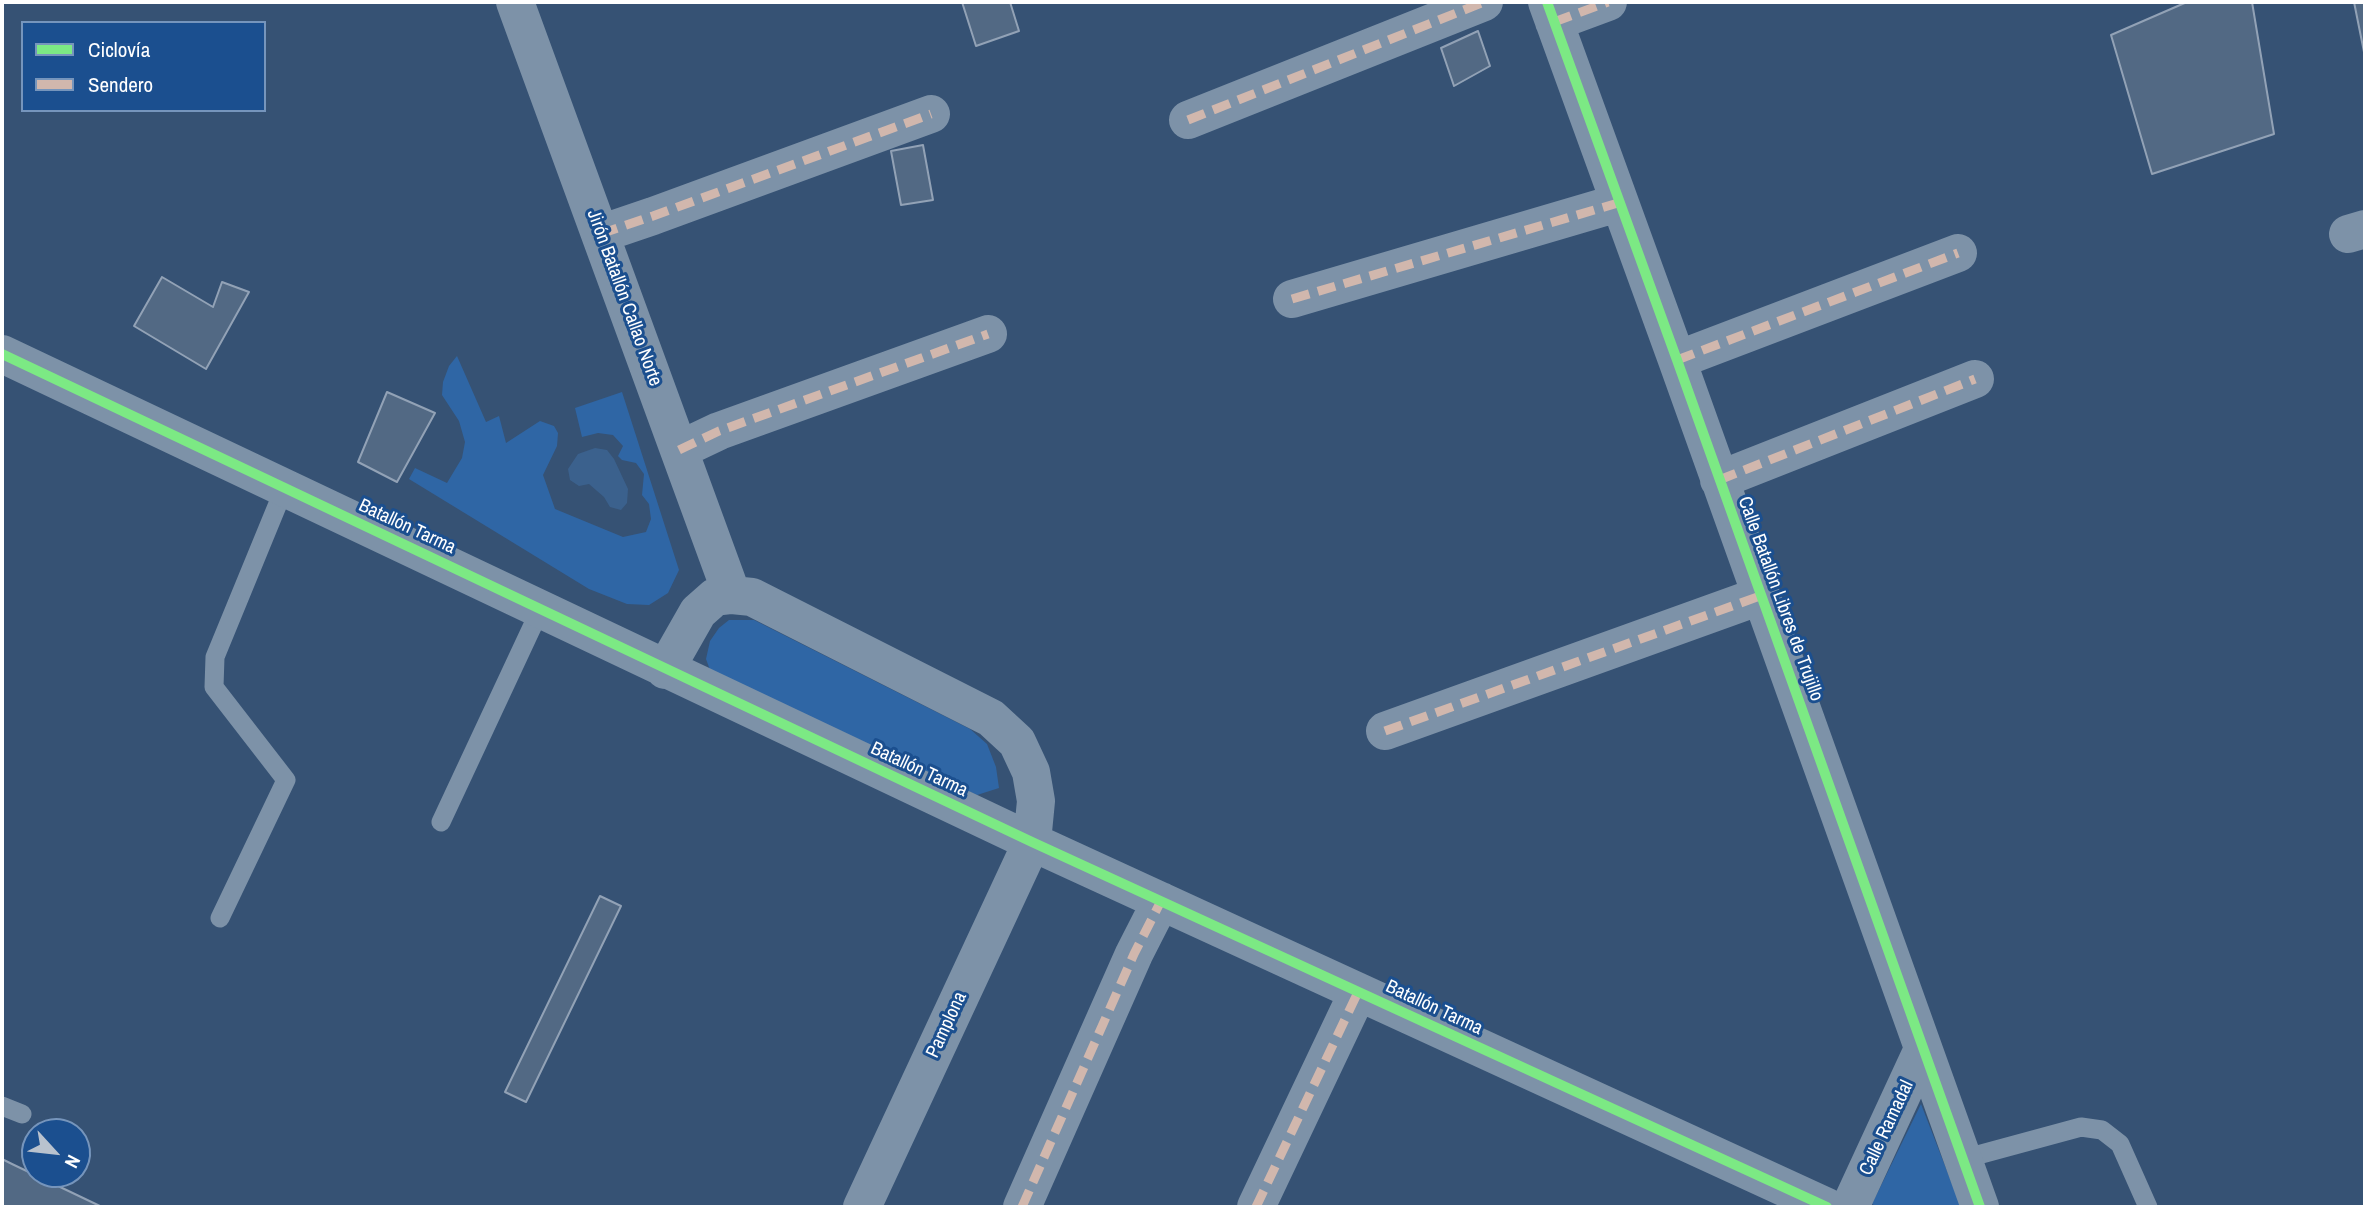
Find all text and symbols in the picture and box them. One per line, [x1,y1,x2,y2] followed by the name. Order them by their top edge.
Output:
[21,21,266,112] legend
[88,35,150,64] text: Ciclovía
[88,70,153,99] text: Sendero
[581,207,667,389] street label: Jirón Batallón Callao Norte
[1732,494,1828,704] street label: Calle Batallón Libres de Trujillo
[355,495,459,559] street label: Batallón Tarma
[867,738,971,802] street label: Batallón Tarma
[1382,976,1486,1040] street label: Batallón Tarma
[922,988,972,1062] street label: Pamplona
[1855,1077,1919,1179] street label: Calle Ramadal
[21,1118,91,1188] north arrow
[59,1151,87,1173] text: N

